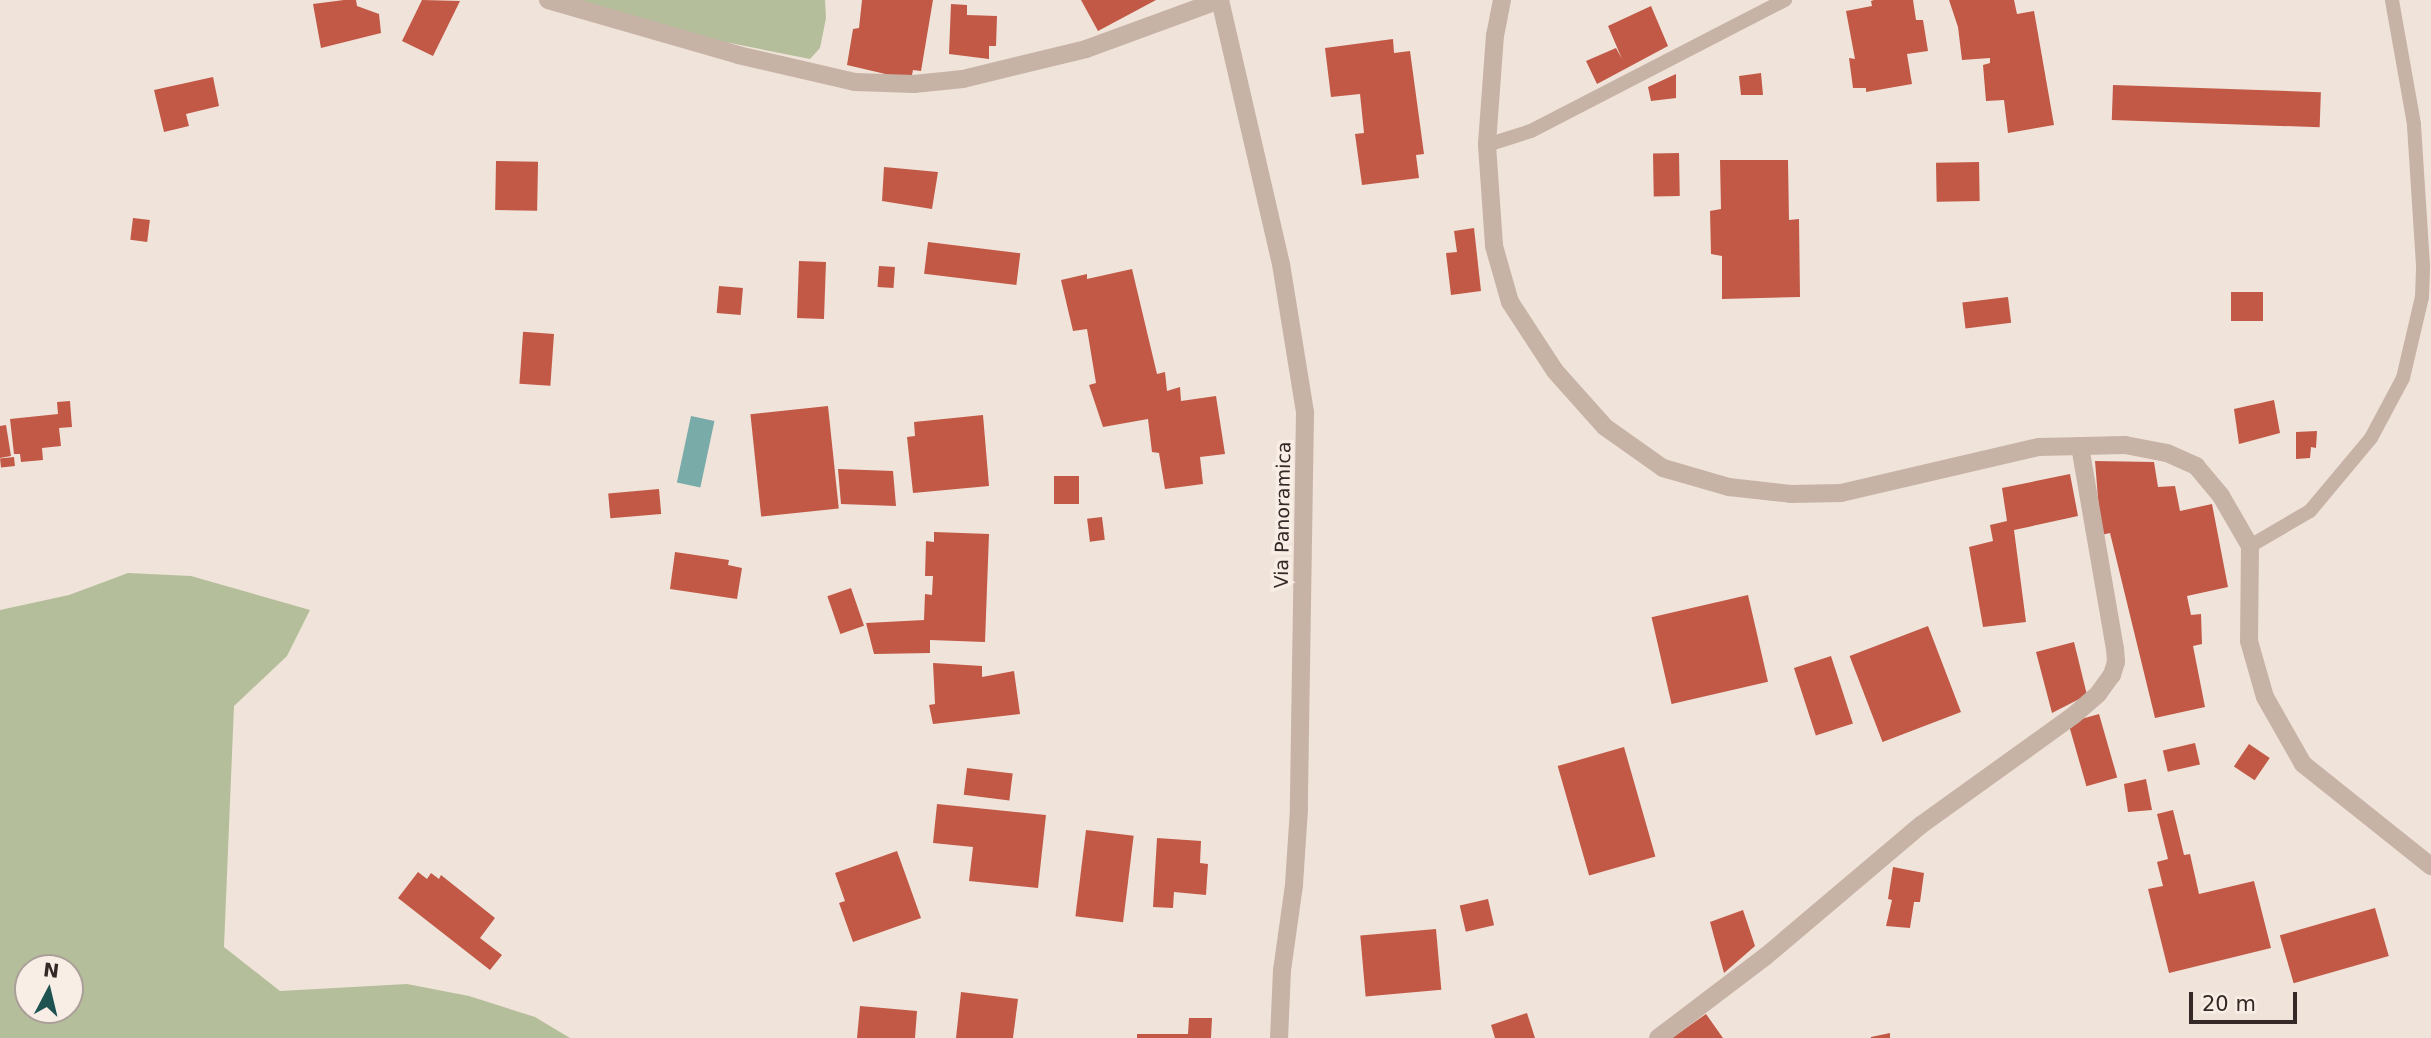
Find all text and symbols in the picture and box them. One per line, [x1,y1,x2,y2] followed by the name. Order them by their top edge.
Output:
[1270,441,1296,589] street label: Via Panoramica
[14,954,84,1024] north arrow
[42,958,61,982] text: N
[2193,978,2302,1022] scale bar
[2202,992,2256,1016] text: 20 m

